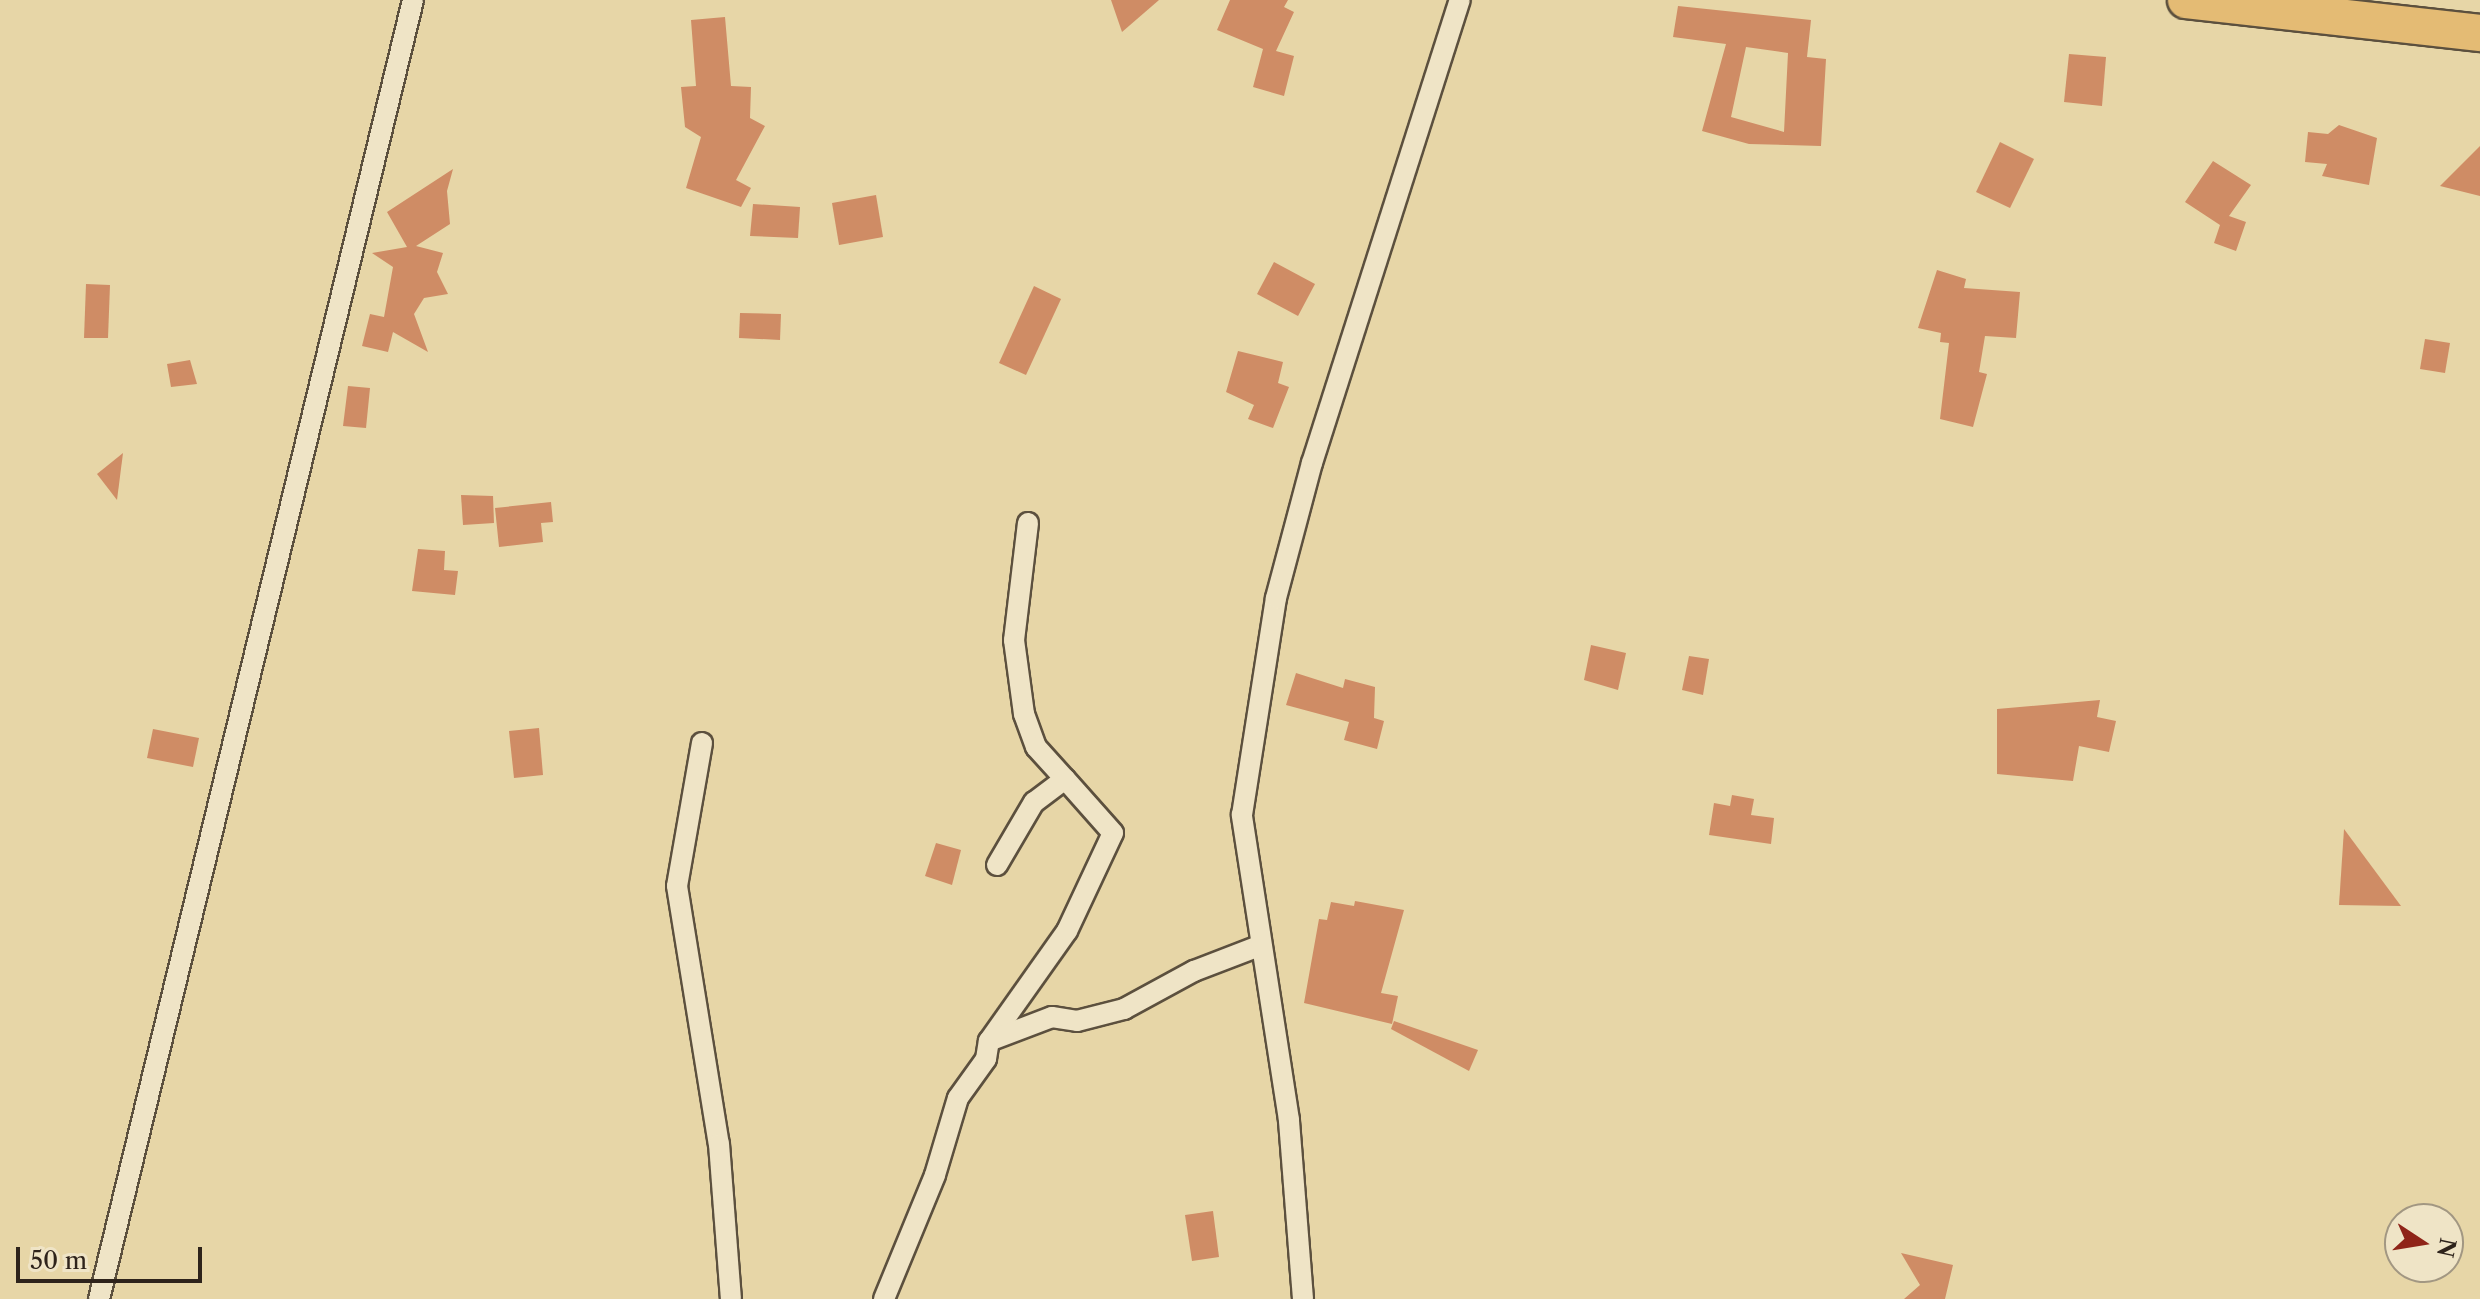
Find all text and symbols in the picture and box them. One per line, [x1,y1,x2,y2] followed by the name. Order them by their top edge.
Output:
[2384,1203,2464,1283] north arrow
[20,1231,206,1281] scale bar
[2431,1236,2461,1260] text: N
[30,1246,87,1275] text: 50 m

